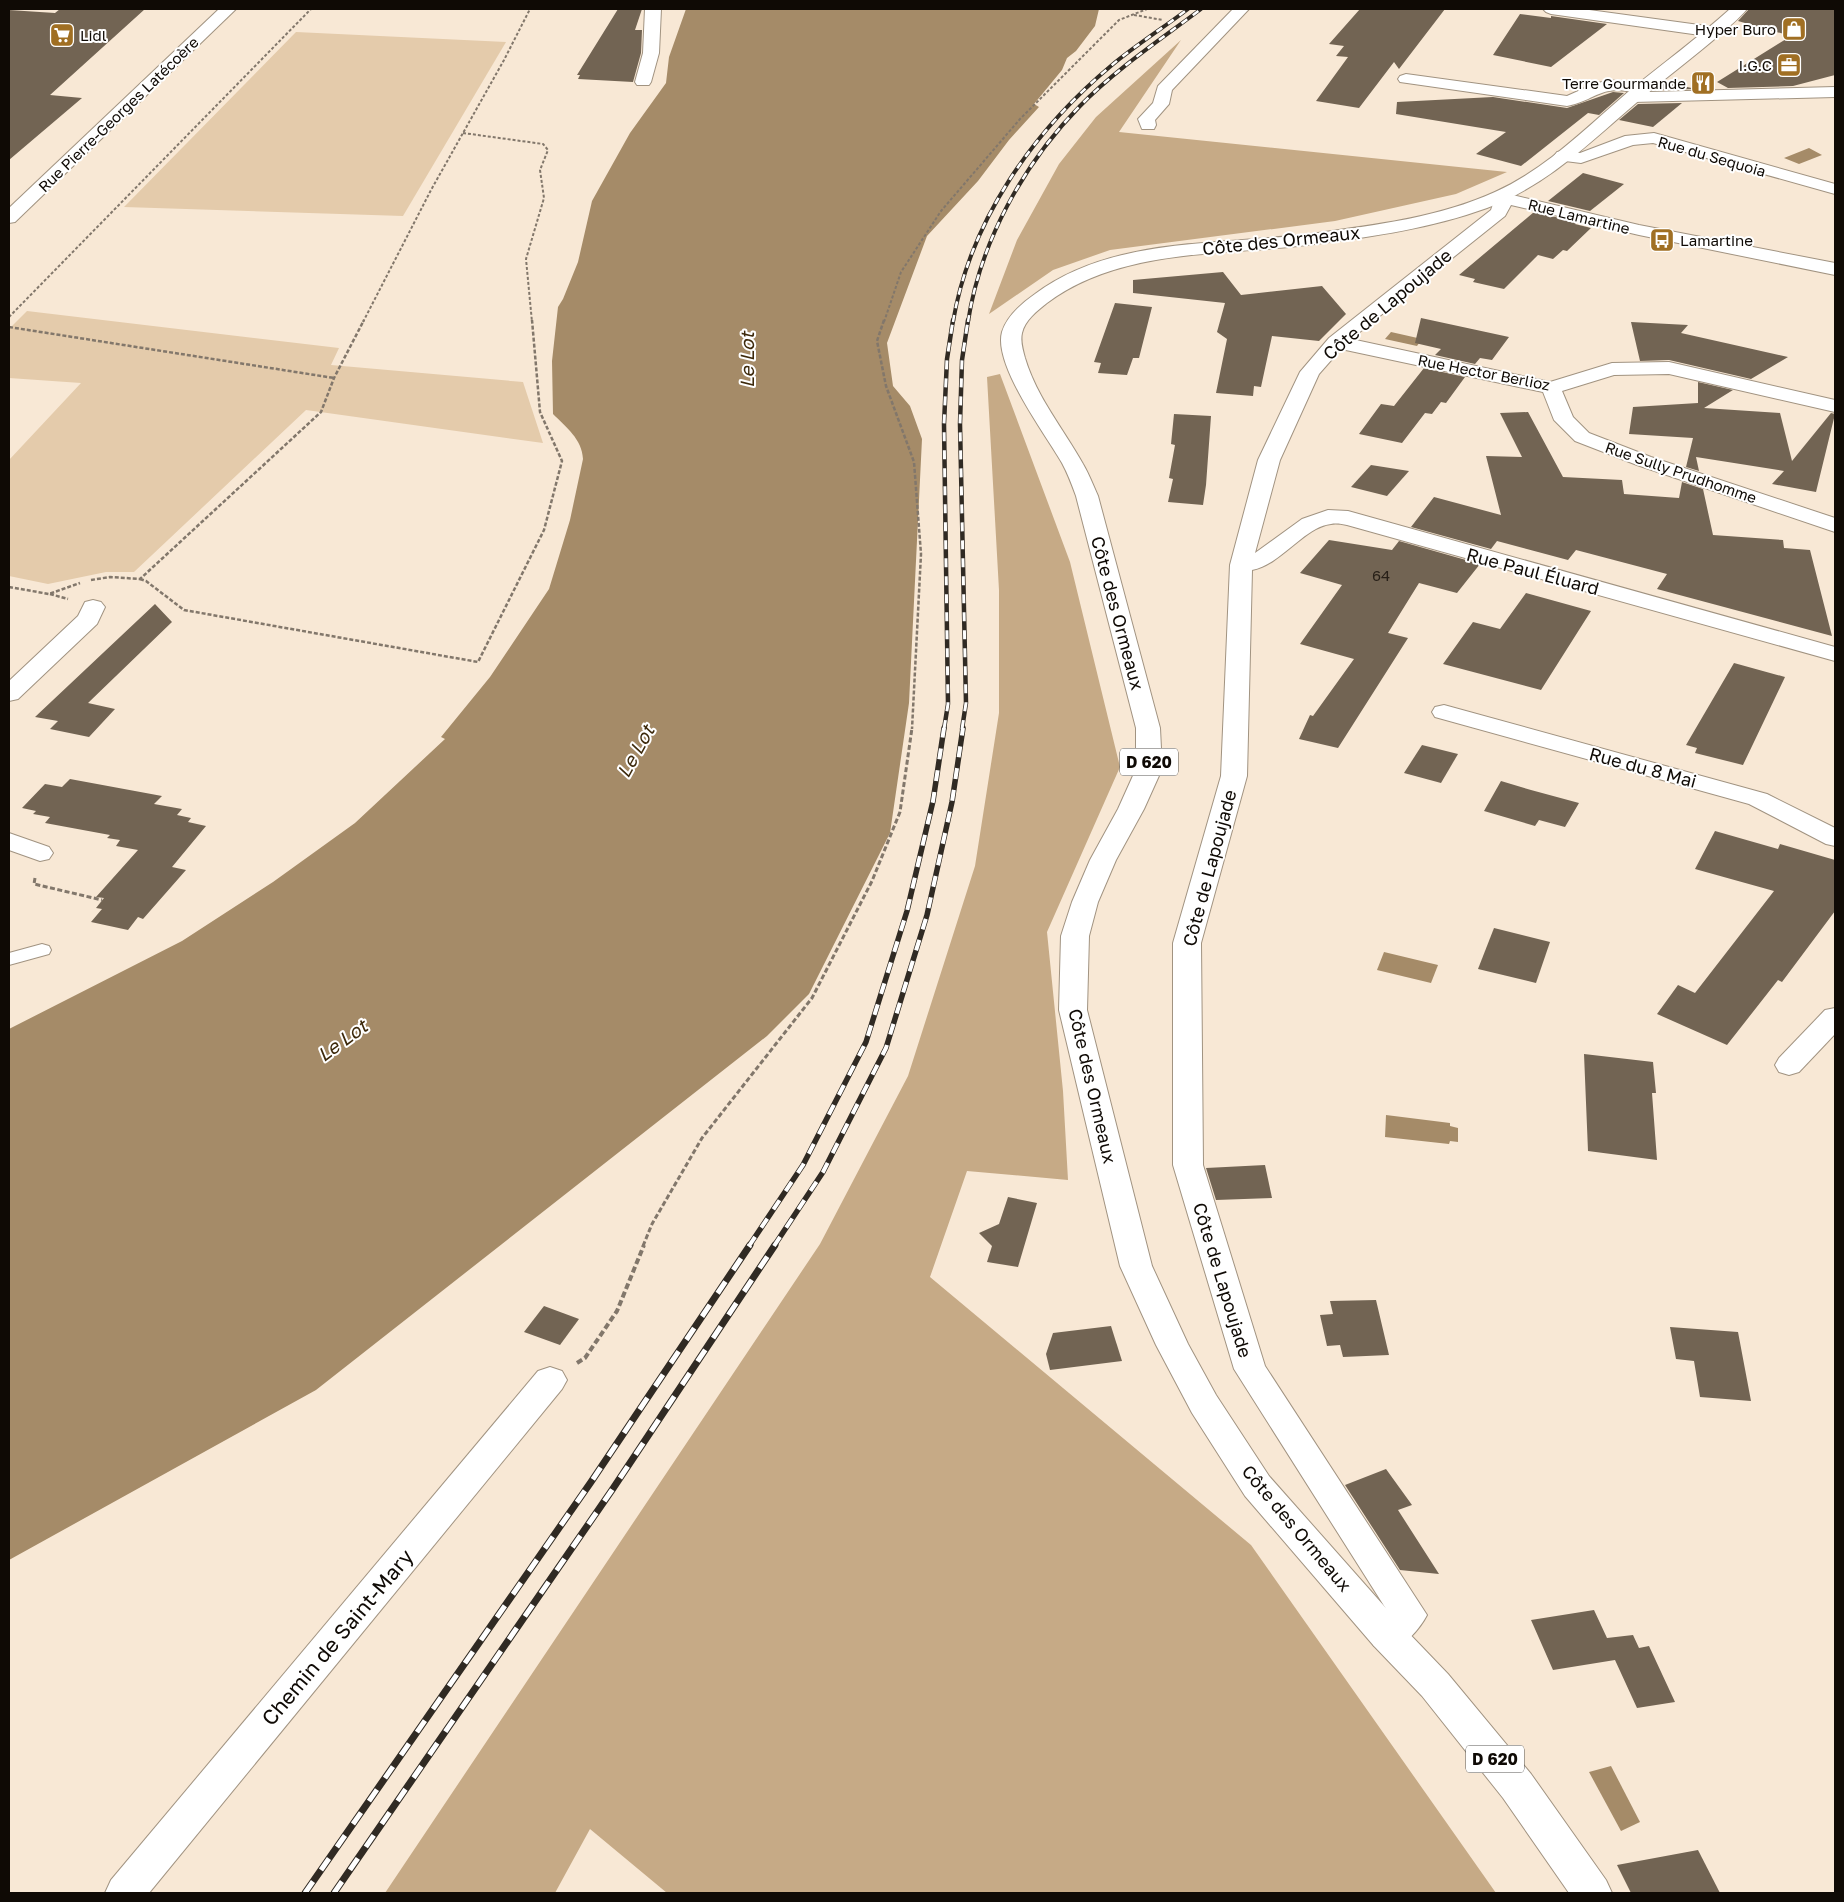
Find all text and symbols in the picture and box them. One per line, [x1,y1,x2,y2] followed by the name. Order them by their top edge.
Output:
[1781,16,1807,42] shop icon: Hyper Buro
[1695,20,1776,38] place label: Hyper Buro
[49,22,75,48] supermarket icon: Lidl
[80,26,107,44] place label: Lidl
[34,32,202,195] street label: Rue Pierre-Georges Latécoère
[1776,52,1802,78] office icon: I.G.C
[1738,56,1772,74] place label: I.G.C
[1690,70,1716,96] restaurant icon: Terre Gourmande
[1562,74,1686,92] place label: Terre Gourmande
[1656,132,1768,180] street label: Rue du Sequoia
[1526,195,1632,237] street label: Rue Lamartine
[1201,221,1361,259] street label: Côte des Ormeaux
[1649,227,1675,253] bus stop icon: Lamartine
[1680,231,1753,249] place label: Lamartine
[1318,244,1456,364] street label: Côte de Lapoujade
[735,330,758,388] water label: Le Lot
[1416,350,1552,394] street label: Rue Hector Berlioz
[1603,438,1759,506] street label: Rue Sully Prudhomme
[1087,534,1149,692] street label: Côte des Ormeaux
[1464,543,1602,599] street label: Rue Paul Éluard
[1372,566,1390,584] house number: 64
[611,719,660,781] water label: Le Lot
[1587,742,1699,792] street label: Rue du 8 Mai
[1120,749,1178,776] road number: D 620
[1178,787,1240,949] street label: Côte de Lapoujade
[1064,1006,1122,1166] street label: Côte des Ormeaux
[313,1013,373,1066] water label: Le Lot
[1189,1200,1257,1360] street label: Côte de Lapoujade
[1238,1460,1356,1596] street label: Côte des Ormeaux
[256,1543,419,1730] street label: Chemin de Saint-Mary
[1466,1746,1524,1772] road number: D 620

